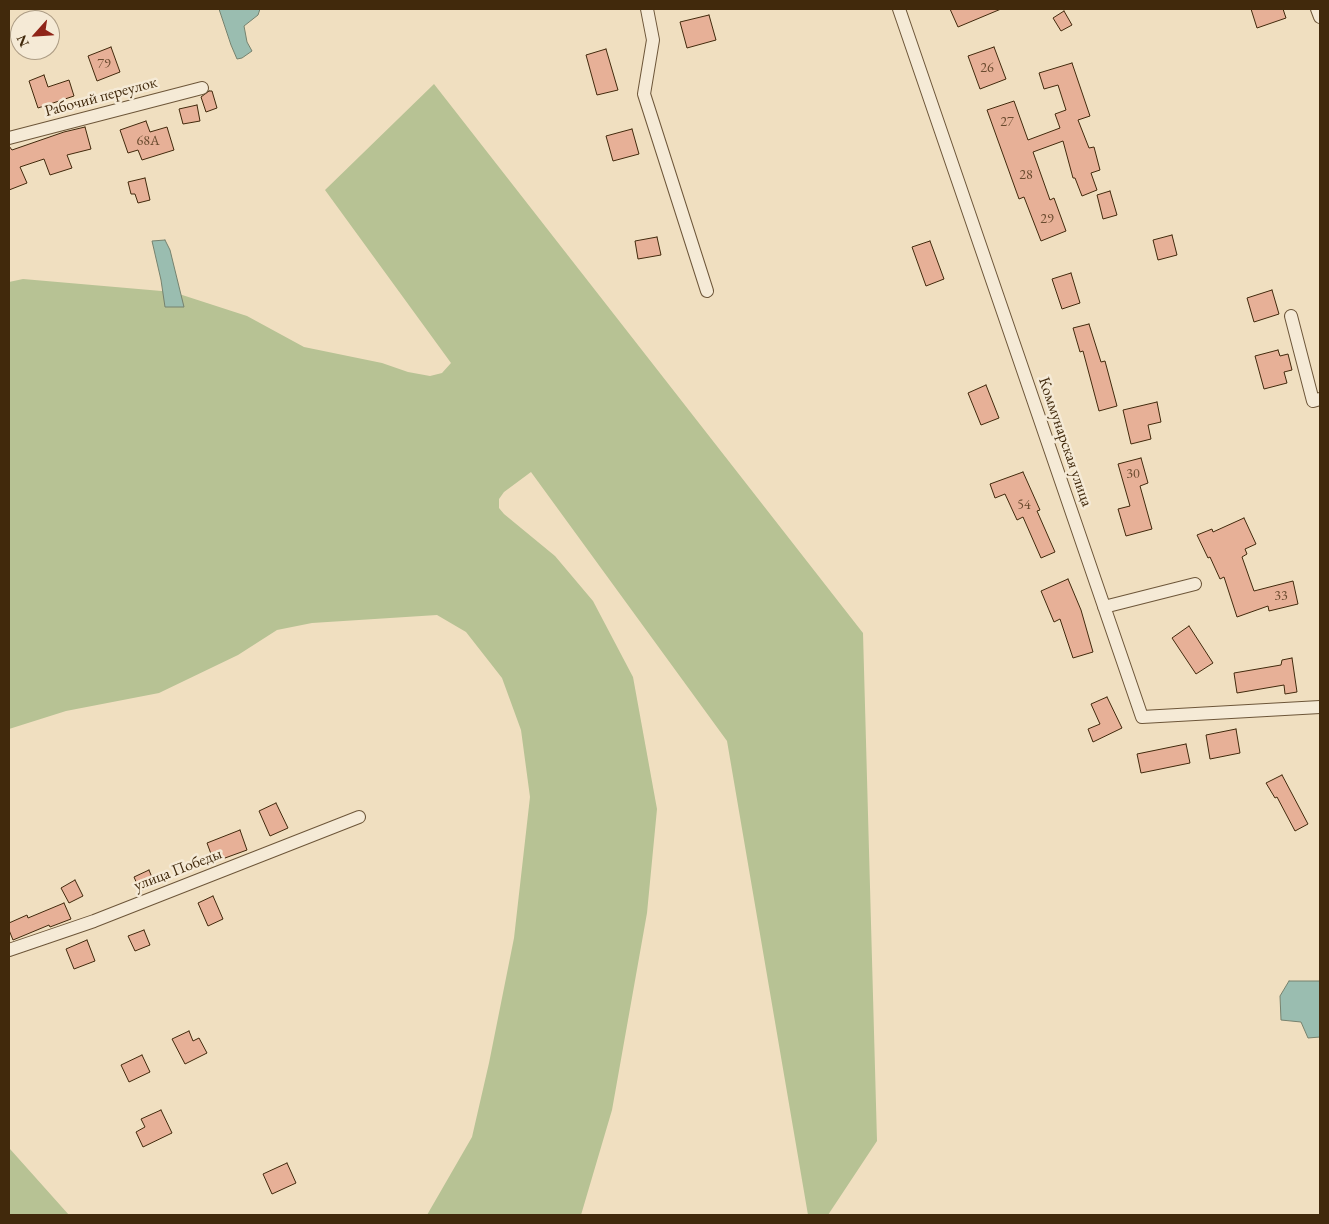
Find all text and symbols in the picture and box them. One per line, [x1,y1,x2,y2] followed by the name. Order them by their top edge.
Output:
[10,10,60,60] north arrow
[12,32,33,50] text: N
[97,56,111,72] house number: 79
[980,60,994,76] house number: 26
[43,73,159,121] street label: Рабочий переулок
[1000,114,1014,130] house number: 27
[136,133,160,149] house number: 68А
[1019,167,1033,183] house number: 28
[1040,211,1054,227] house number: 29
[1034,375,1096,509] street label: Коммунарская улица
[1126,466,1140,482] house number: 30
[1017,497,1031,513] house number: 54
[1274,588,1288,604] house number: 33
[131,844,225,896] street label: улица Победы

